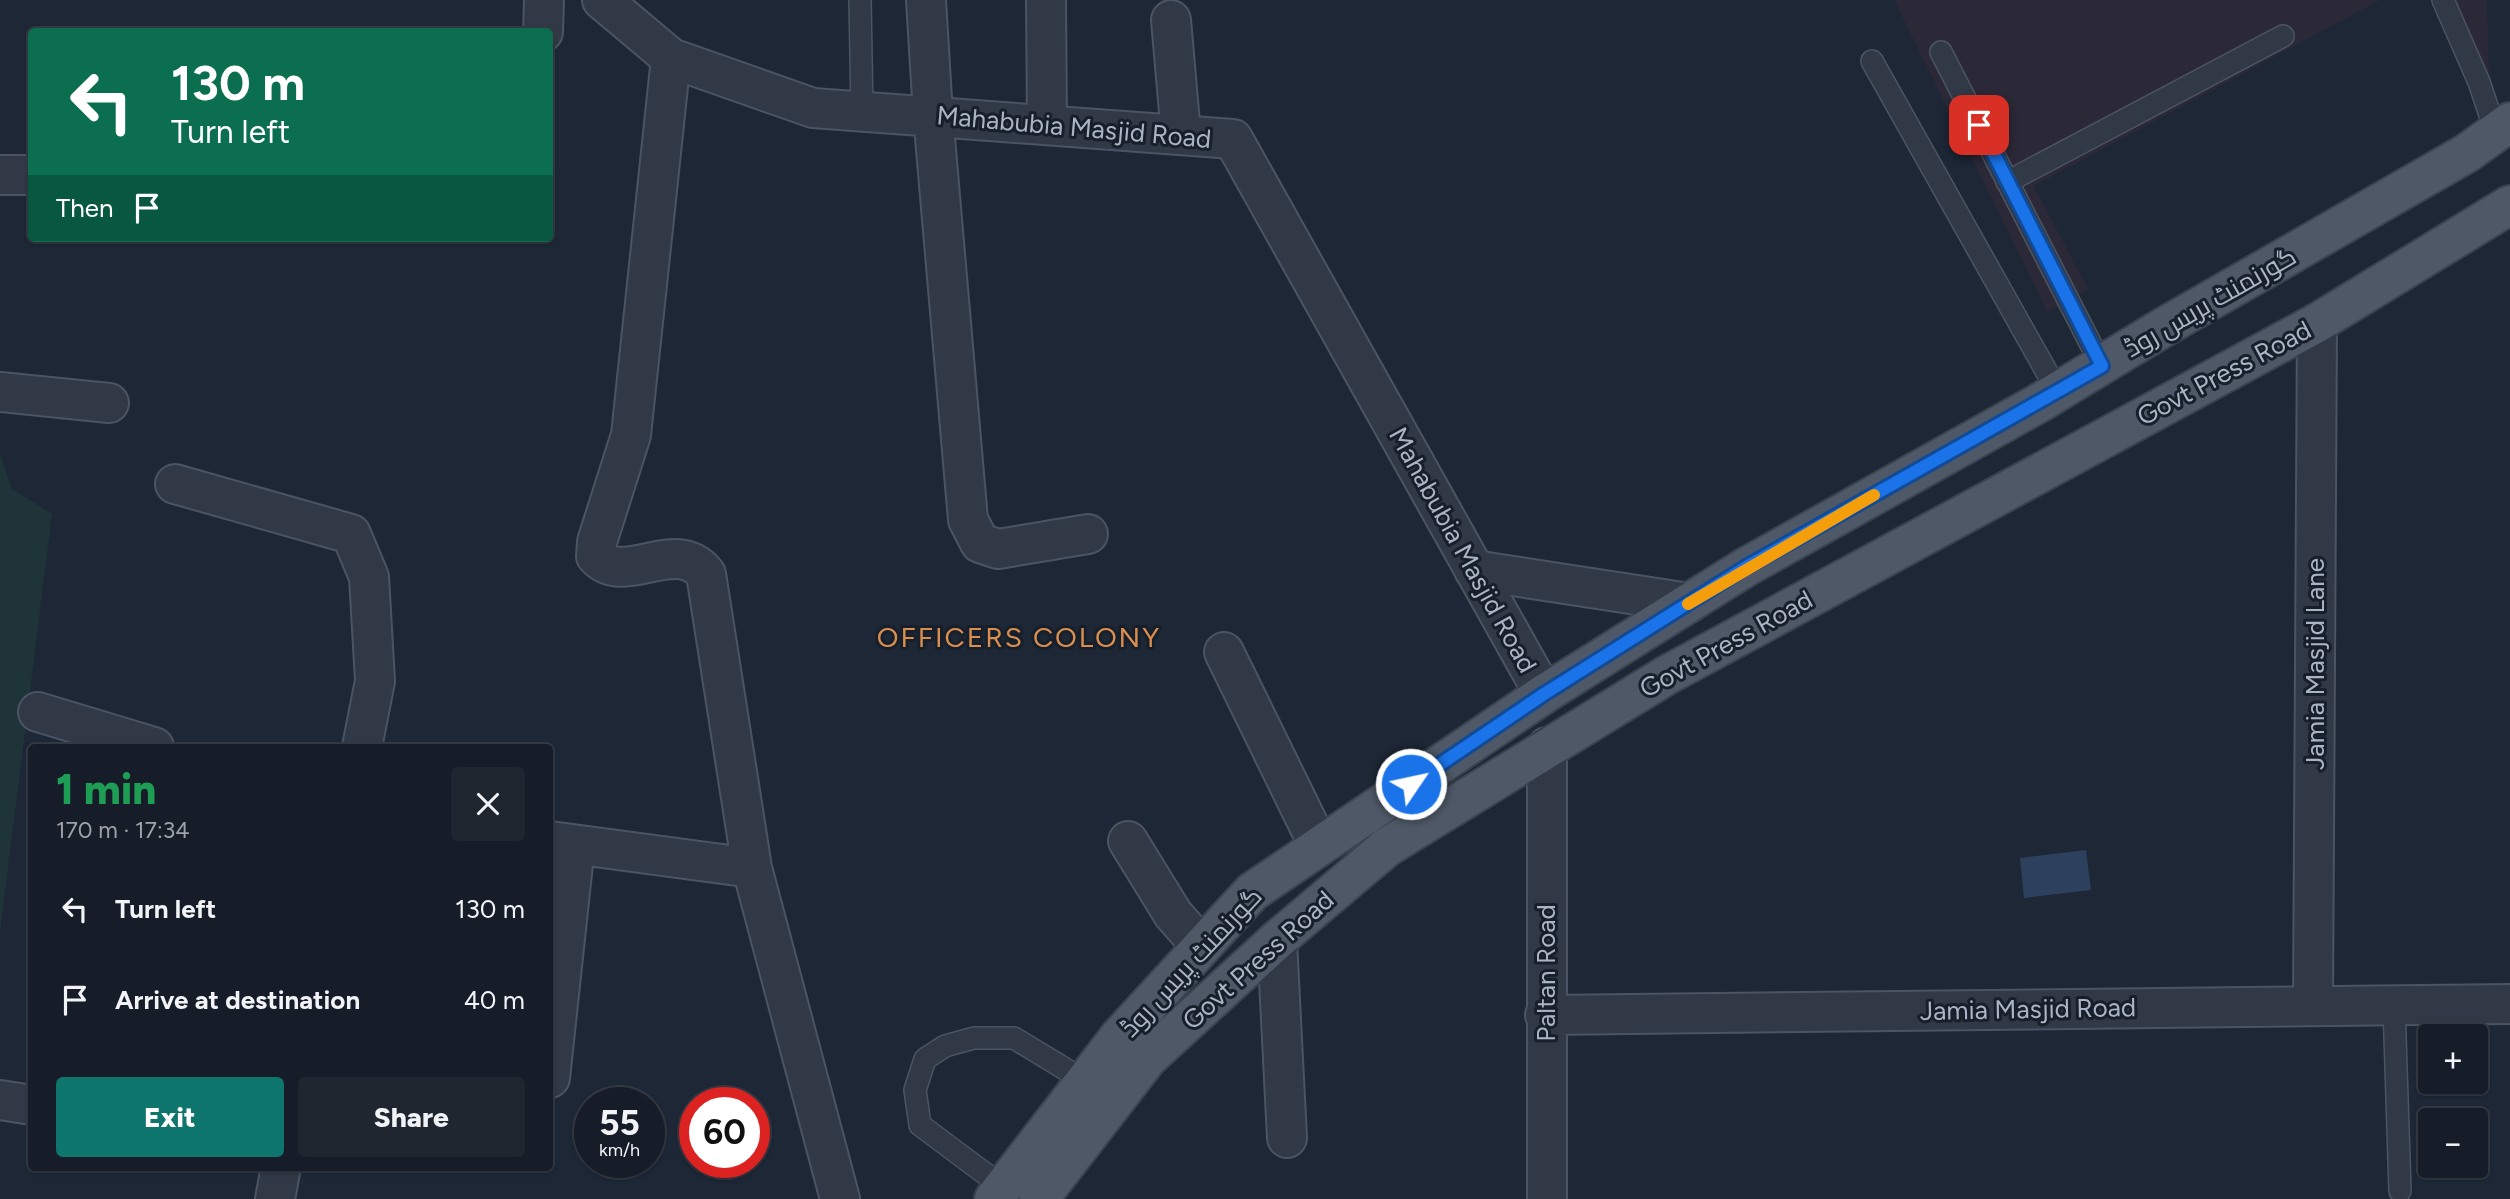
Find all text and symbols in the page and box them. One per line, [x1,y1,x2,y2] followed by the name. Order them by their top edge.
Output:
[171,53,305,112] text: 130 m
[56,56,147,147] icon: left
[1949,95,2009,155] pin
[935,99,1213,155] street label: Mahabubia Masjid Road
[1960,106,1998,144] icon: arrive
[171,113,290,151] text: Turn left
[128,189,166,227] icon: arrive
[56,192,114,224] text: Then
[2118,240,2302,365] street label: گورنمنٹ پریس روڈ
[2131,314,2317,432] street label: Govt Press Road
[1382,422,1544,678] street label: Mahabubia Masjid Road
[2299,558,2331,770] street label: Jamia Masjid Lane
[1634,583,1818,705] street label: Govt Press Road
[877,620,1161,654] district label: OFFICERS COLONY
[1374,747,1448,821] position arrow
[56,764,156,815] text: 1 min
[451,767,525,841] button: close
[56,816,190,844] text: 170 m · 17:34
[1113,880,1269,1044] street label: گورنمنٹ پریس روڈ
[1176,884,1340,1036] street label: Govt Press Road
[56,890,94,928] icon: left
[115,893,216,925] text: Turn left
[455,893,525,925] text: 130 m
[1530,904,1562,1042] street label: Paltan Road
[56,981,94,1019] icon: arrive
[115,984,360,1016] text: Arrive at destination
[464,984,525,1016] text: 40 m
[1920,991,2136,1027] street label: Jamia Masjid Road
[2418,1024,2488,1178] map controls
[2418,1024,2488,1094] button: +
[56,1077,284,1157] button: Exit
[298,1077,525,1157] button: Share
[679,1087,770,1178] speed limit sign: 60
[599,1102,640,1144] text: 55
[2418,1108,2488,1178] button: −
[599,1139,640,1161] text: km/h

